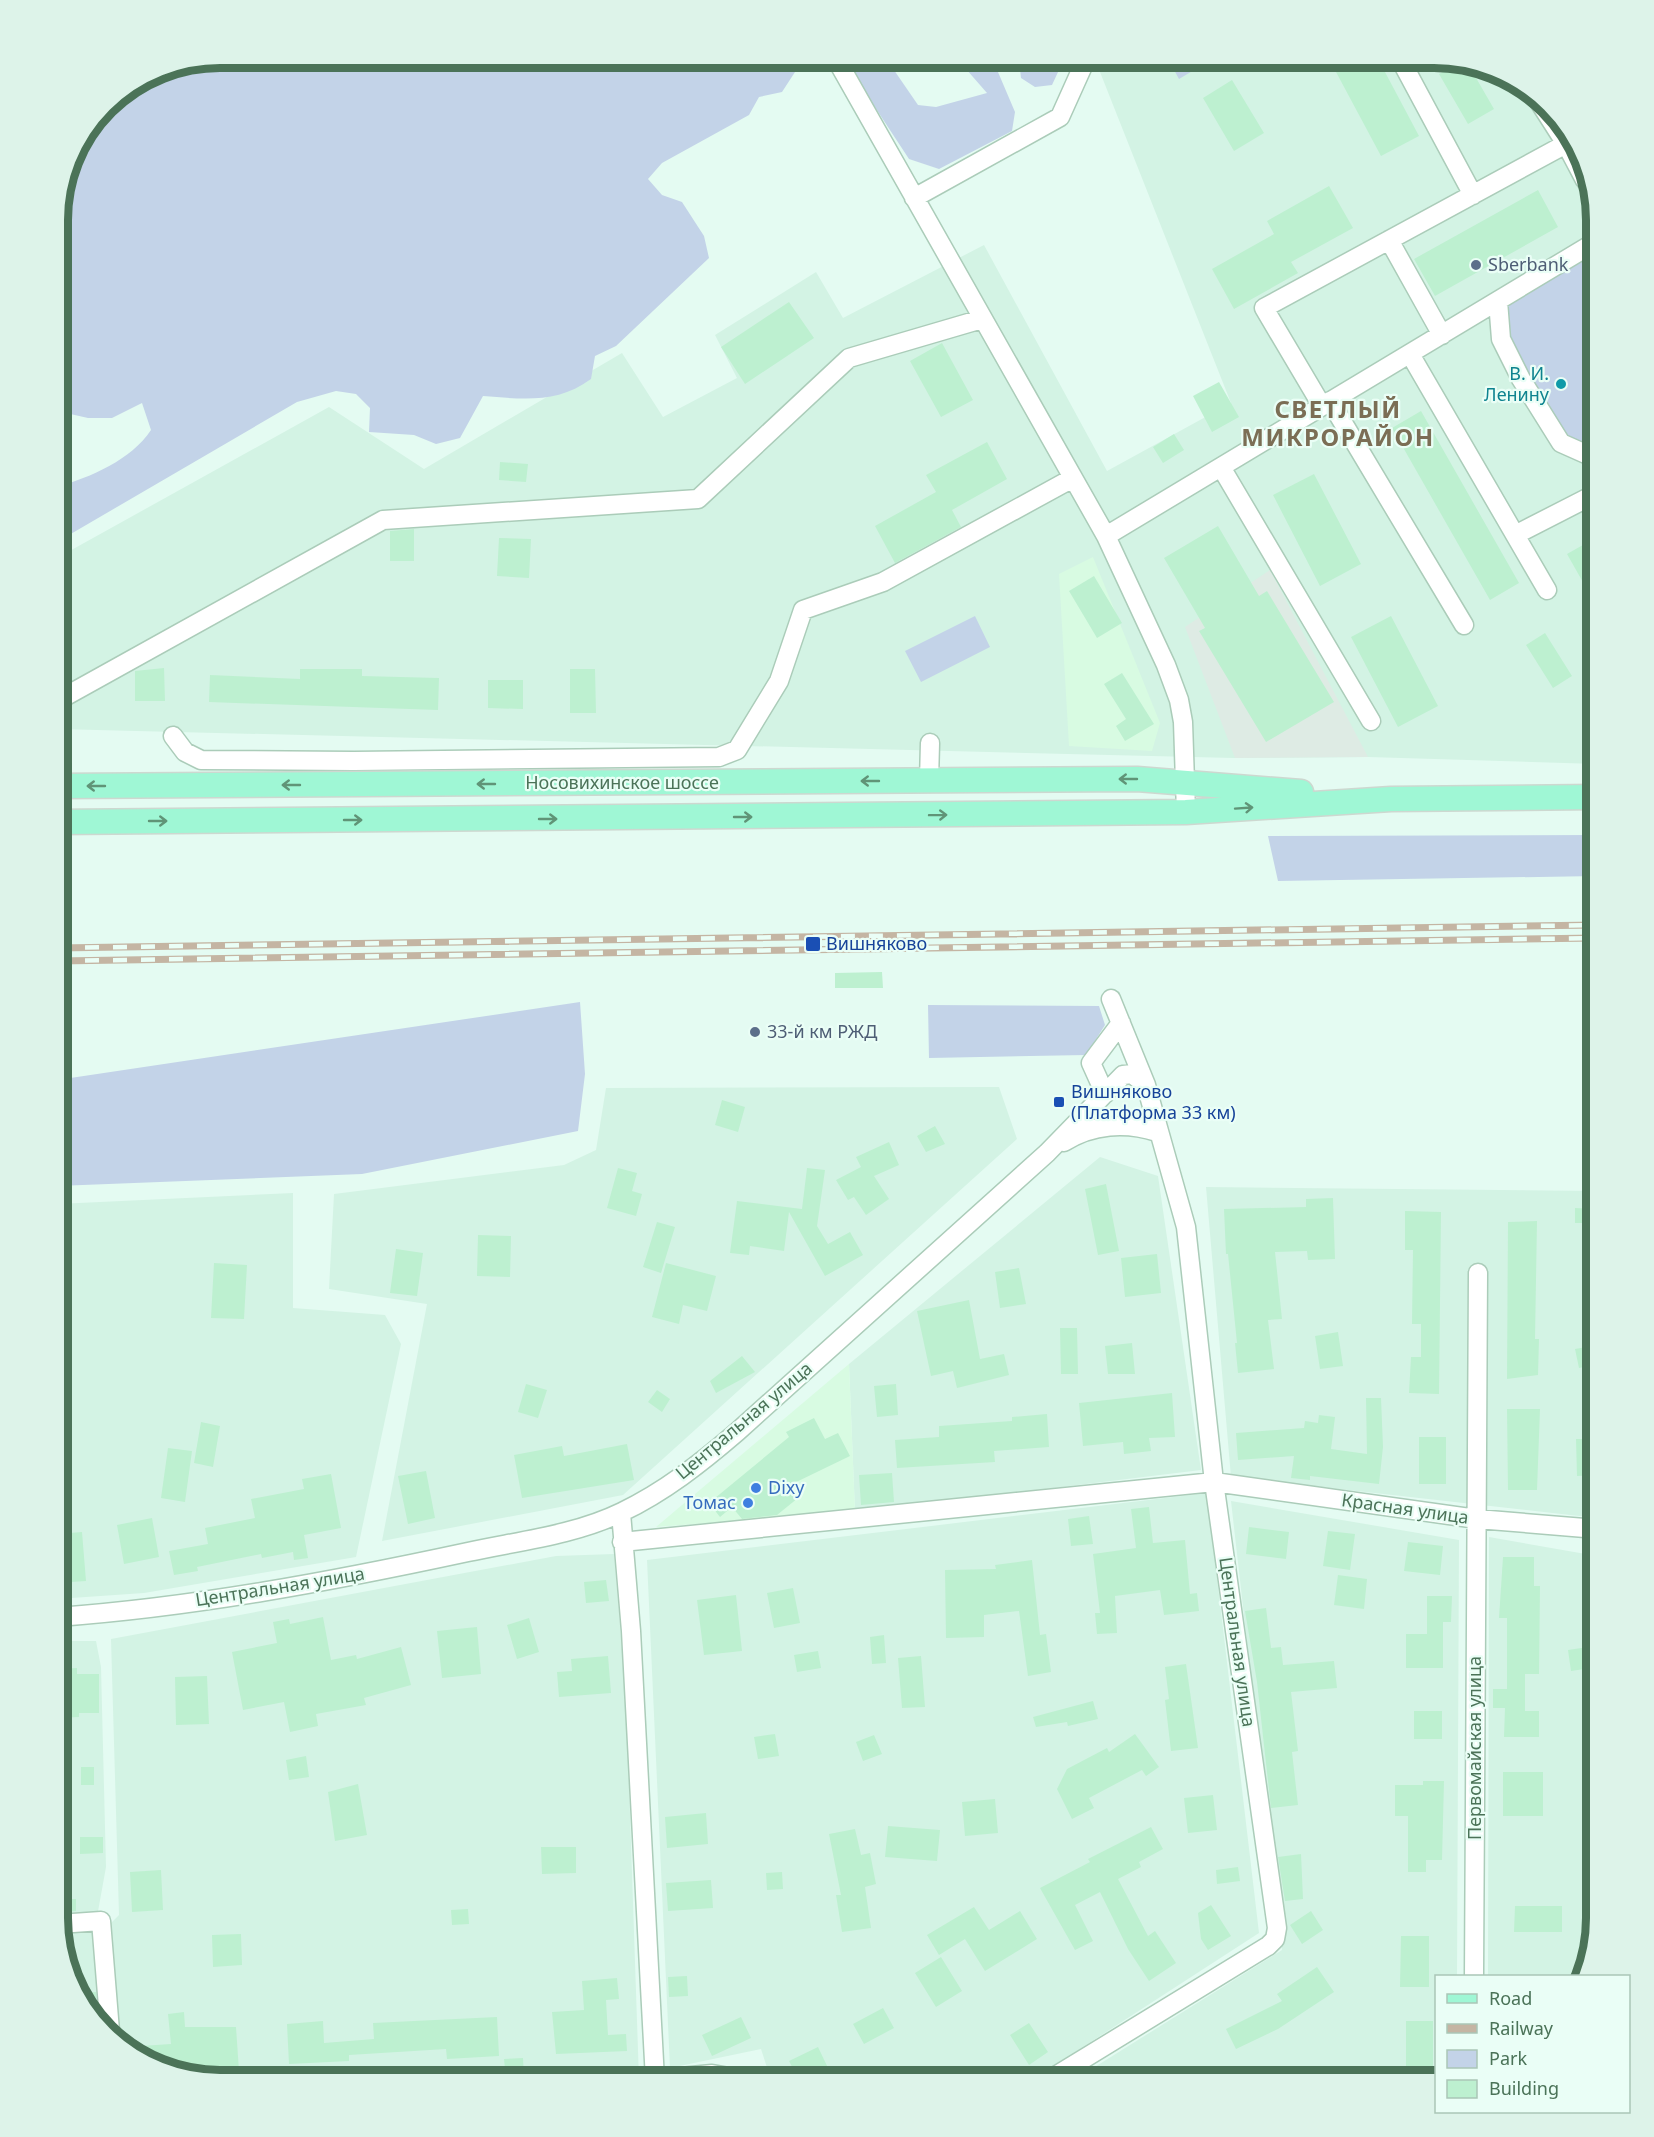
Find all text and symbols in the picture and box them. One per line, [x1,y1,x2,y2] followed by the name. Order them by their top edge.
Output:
[1488,252,1569,276] place label: Sberbank
[1469,258,1483,272] marker: Sberbank
[1484,361,1550,406] place label: В. И. Ленину
[1554,377,1568,391] marker: В. И. Ленину
[1241,392,1435,453] district label: СВЕТЛЫЙ МИКРОРАЙОН
[525,770,719,794] street label: Носовихинское шоссе
[1118,773,1138,785] one-way arrow
[861,775,881,787] one-way arrow
[477,778,497,789] one-way arrow
[282,779,302,791] one-way arrow
[87,780,107,792] one-way arrow
[1234,803,1254,814] one-way arrow
[927,809,947,821] one-way arrow
[732,811,752,823] one-way arrow
[537,813,557,825] one-way arrow
[342,814,362,826] one-way arrow
[147,816,167,827] one-way arrow
[826,931,927,955] place label: Вишняково
[804,935,822,953] marker: Вишняково
[767,1019,877,1043] place label: 33-й км РЖД
[748,1025,762,1039] marker: 33-й км РЖД
[1071,1079,1236,1124] place label: Вишняково (Платформа 33 км)
[1052,1095,1066,1109] marker: Вишняково (Платформа 33 км)
[670,1356,817,1484] street label: Центральная улица
[768,1475,805,1499] place label: Dixy
[749,1481,763,1495] marker: Dixy
[1340,1487,1470,1529] street label: Красная улица
[683,1490,736,1514] place label: Томас
[741,1496,755,1510] marker: Томас
[1214,1555,1262,1728] street label: Центральная улица
[193,1561,366,1611] street label: Центральная улица
[1462,1656,1486,1840] street label: Первомайская улица
[1435,1975,1630,2113] legend
[1489,1986,1532,2010] text: Road
[1489,2016,1554,2040] text: Railway
[1489,2046,1527,2070] text: Park
[1489,2076,1559,2100] text: Building

